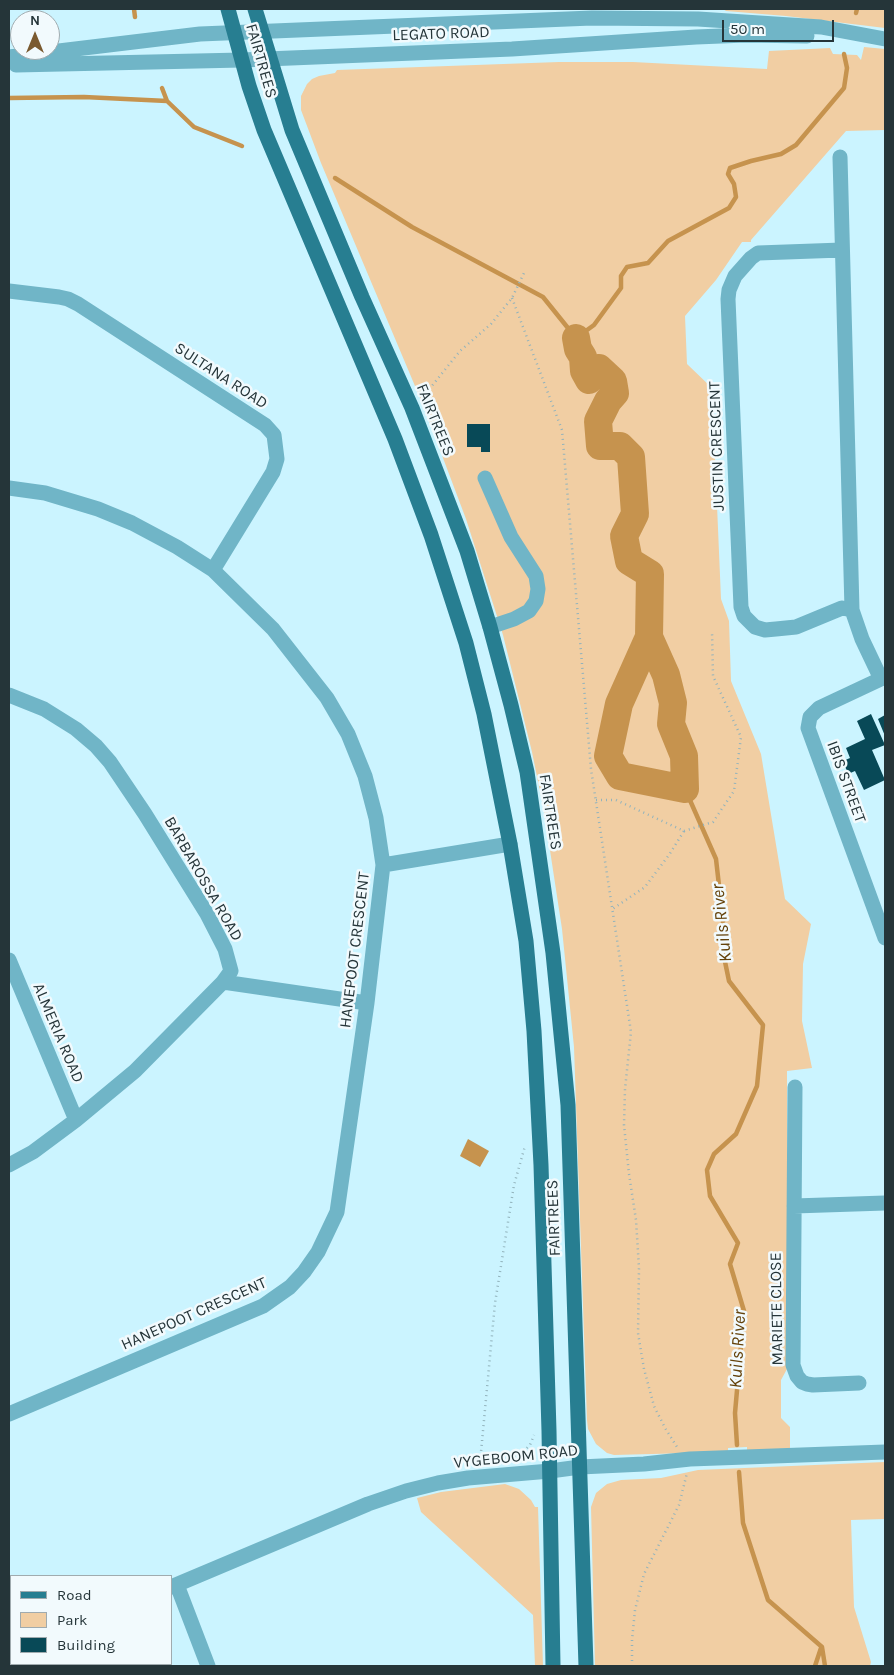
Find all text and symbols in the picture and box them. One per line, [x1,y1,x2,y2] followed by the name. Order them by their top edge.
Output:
[10,10,60,60] north arrow
[724,10,836,42] scale bar
[30,12,40,29] text: N
[730,20,765,38] text: 50 m
[241,22,281,100] street label: FAIRTREES
[392,23,490,45] street label: LEGATO ROAD
[171,339,271,413] street label: SULTANA ROAD
[412,381,458,459] street label: FAIRTREES
[705,381,729,511] street label: JUSTIN CRESCENT
[822,738,870,826] street label: IBIS STREET
[535,773,565,851] street label: FAIRTREES
[160,813,246,945] street label: BARBAROSSA ROAD
[336,871,374,1029] street label: HANEPOOT CRESCENT
[707,883,737,963] water label: Kuils River
[28,980,88,1086] street label: ALMERIA ROAD
[543,1179,565,1257] street label: FAIRTREES
[766,1252,788,1366] street label: MARIETE CLOSE
[118,1273,270,1355] street label: HANEPOOT CRESCENT
[725,1309,751,1389] water label: Kuils River
[453,1441,579,1473] street label: VYGEBOOM ROAD
[10,1575,172,1665] legend
[57,1586,92,1604] text: Road
[57,1611,87,1629] text: Park
[57,1636,115,1654] text: Building

